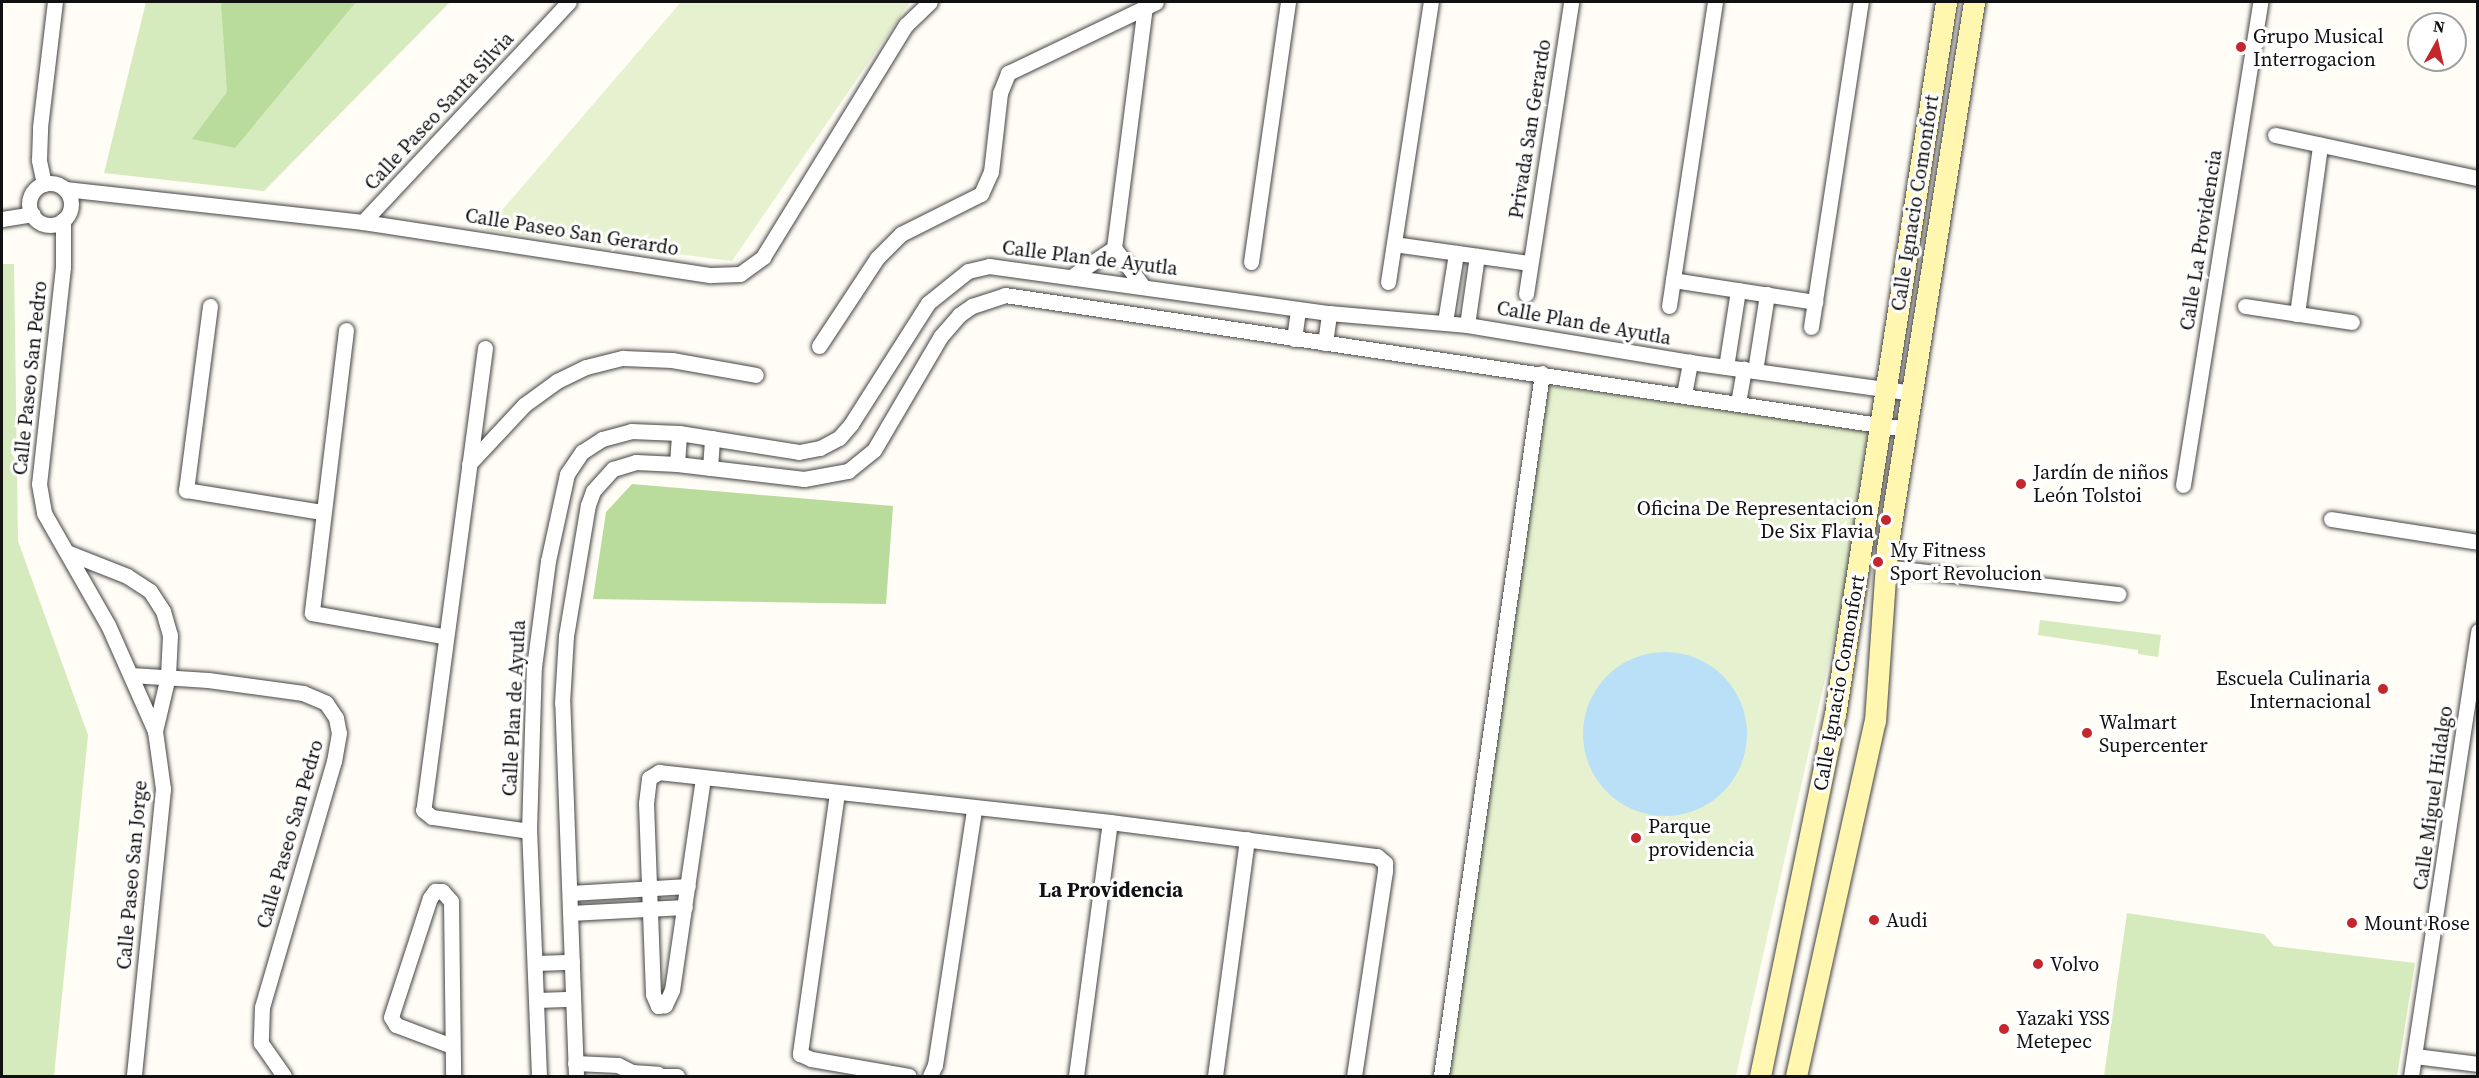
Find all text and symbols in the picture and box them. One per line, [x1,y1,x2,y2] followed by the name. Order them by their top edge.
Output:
[2407,12,2467,72] north arrow
[2432,14,2447,38] text: N
[2253,24,2384,71] place label: Grupo Musical Interrogacion
[359,27,519,195] street label: Calle Paseo Santa Silvia
[1504,38,1556,220] street label: Privada San Gerardo
[2234,40,2248,54] marker: Grupo Musical Interrogacion
[1886,93,1944,313] street label: Calle Ignacio Comonfort
[2175,148,2227,332] street label: Calle La Providencia
[464,203,680,261] street label: Calle Paseo San Gerardo
[1001,235,1179,281] street label: Calle Plan de Ayutla
[8,280,52,476] street label: Calle Paseo San Pedro
[1495,296,1673,350] street label: Calle Plan de Ayutla
[2033,460,2168,507] place label: Jardín de niños León Tolstoi
[2014,477,2028,491] marker: Jardín de niños León Tolstoi
[1637,496,1874,543] place label: Oficina De Representacion De Six Flavia
[1879,513,1893,527] marker: Oficina De Representacion De Six Flavia
[1890,538,2042,585] place label: My Fitness Sport Revolucion
[1871,555,1885,569] marker: My Fitness Sport Revolucion
[1808,573,1870,793] street label: Calle Ignacio Comonfort
[497,619,531,797] street label: Calle Plan de Ayutla
[2216,666,2371,713] place label: Escuela Culinaria Internacional
[2376,682,2390,696] marker: Escuela Culinaria Internacional
[2408,704,2458,892] street label: Calle Miguel Hidalgo
[2099,710,2208,757] place label: Walmart Supercenter
[2080,726,2094,740] marker: Walmart Supercenter
[252,737,328,931] street label: Calle Paseo San Pedro
[112,779,152,971] street label: Calle Paseo San Jorge
[1648,814,1755,861] place label: Parque providencia
[1629,831,1643,845] marker: Parque providencia
[1039,877,1183,903] district label: La Providencia
[1886,908,1928,932] place label: Audi
[2364,911,2470,935] place label: Mount Rose
[1867,913,1881,927] marker: Audi
[2345,916,2359,930] marker: Mount Rose
[2050,952,2099,976] place label: Volvo
[2031,957,2045,971] marker: Volvo
[2016,1006,2110,1053] place label: Yazaki YSS Metepec
[1997,1022,2011,1036] marker: Yazaki YSS Metepec

